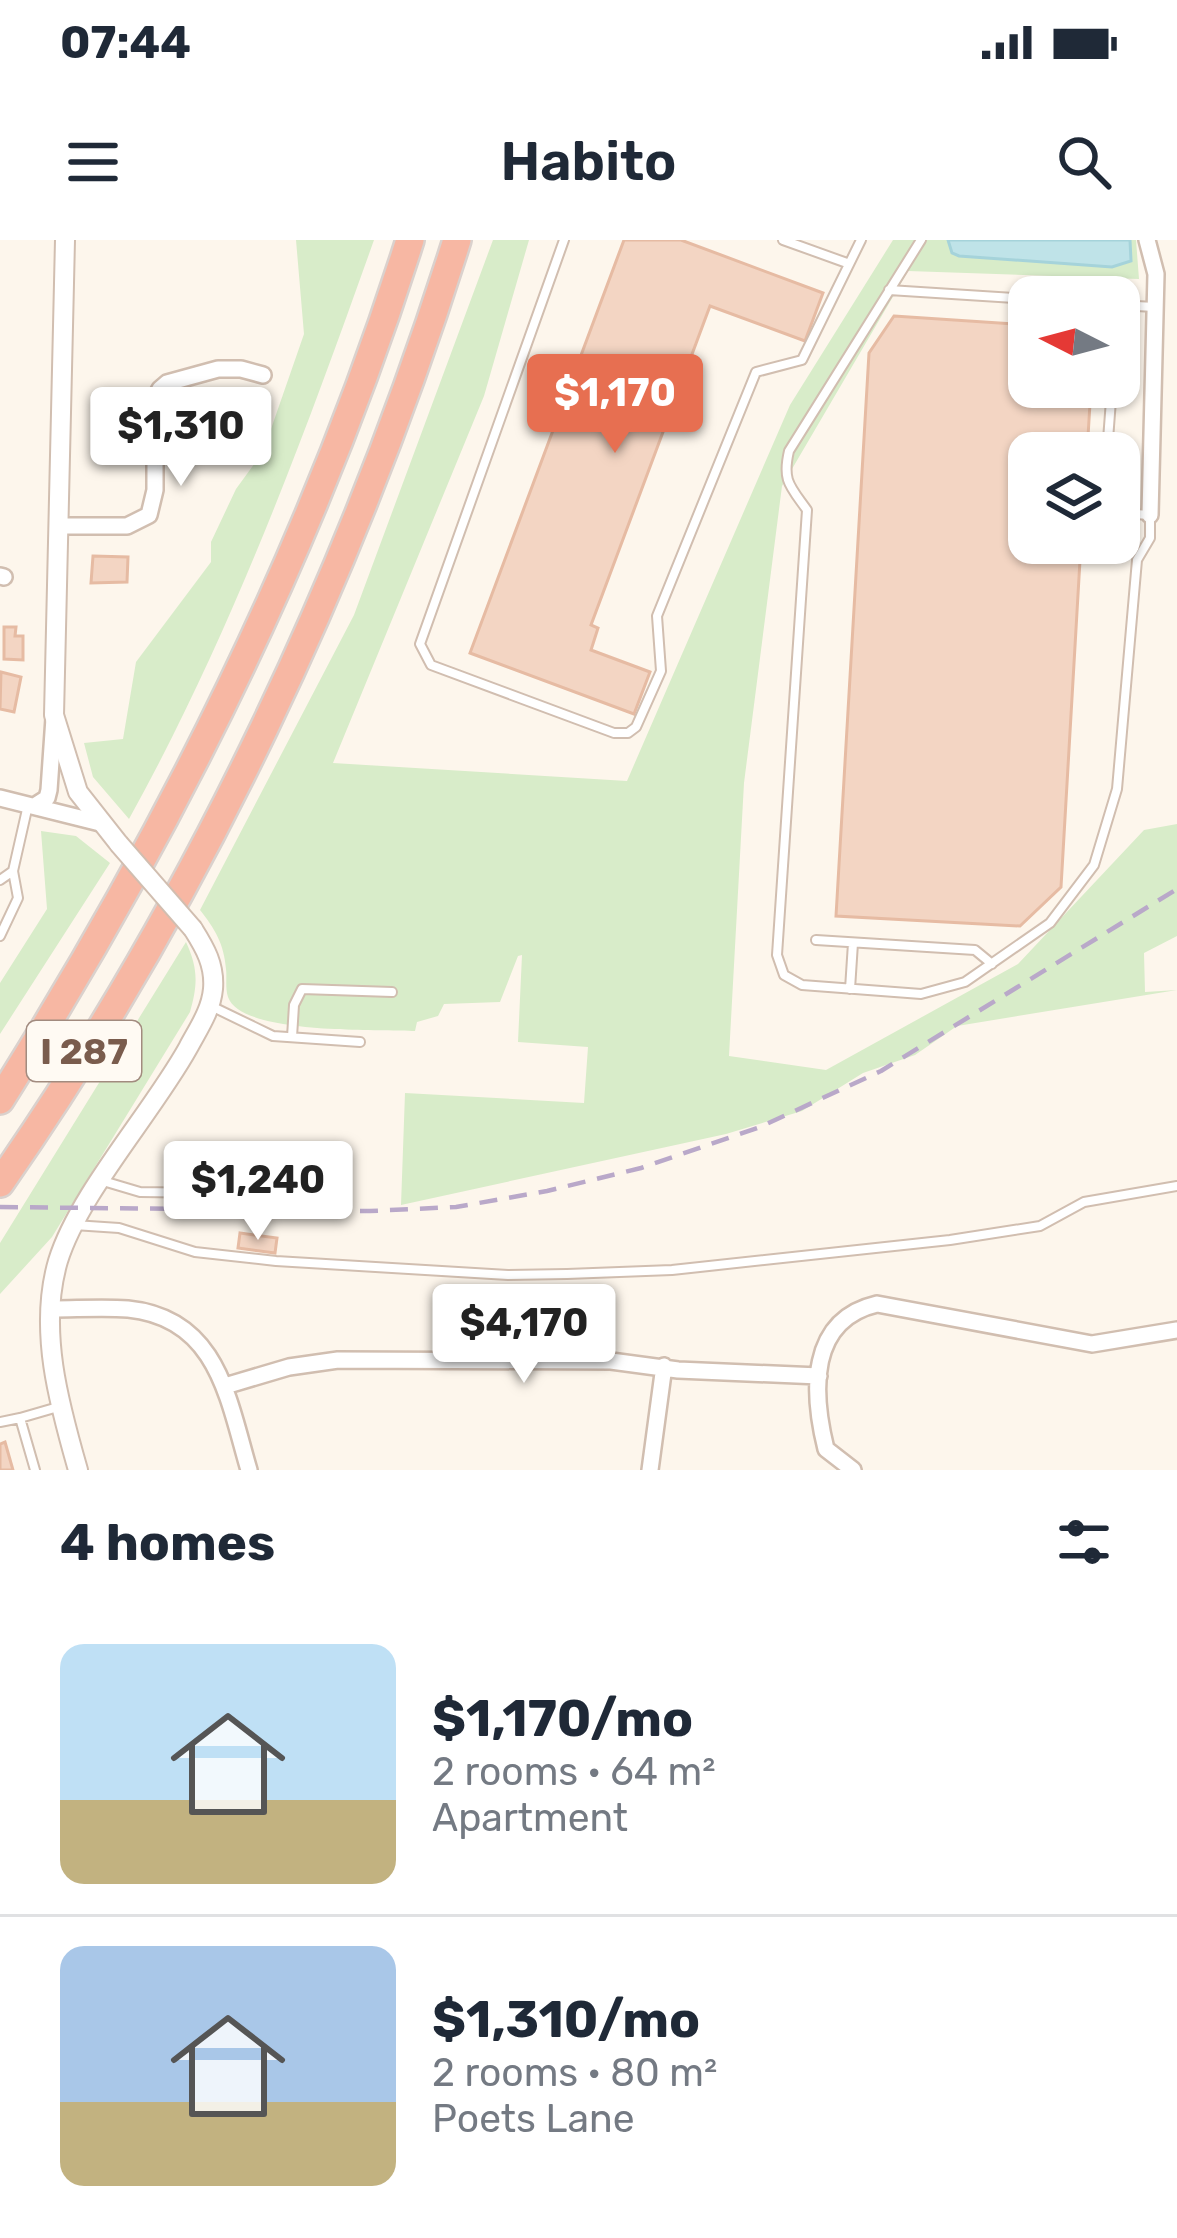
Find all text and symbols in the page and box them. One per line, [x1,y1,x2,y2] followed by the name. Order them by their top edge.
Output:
[60,16,191,69] text: 07:44
[60,129,126,195] icon: menu
[1051,129,1117,195] icon: search
[500,130,677,194] text: Habito
[1008,276,1140,408] north arrow
[1008,276,1140,564] map controls
[517,354,713,456] pin: $1,170
[554,370,676,416] text: $1,170
[83,387,279,489] pin: $1,310
[117,403,245,449] text: $1,310
[1008,432,1140,564] button: layers
[27,1021,141,1081] road number: I 287
[160,1141,356,1243] pin: $1,240
[191,1157,325,1203] text: $1,240
[426,1284,622,1386] pin: $4,170
[460,1300,588,1346] text: $4,170
[1051,1509,1117,1575] icon: filters
[60,1512,275,1573] text: 4 homes
[432,1688,693,1749] text: $1,170/mo
[156,1692,300,1836] icon: home
[432,1749,715,1795] text: 2 rooms · 64 m²
[432,1795,628,1841] text: Apartment
[432,1989,700,2050] text: $1,310/mo
[156,1994,300,2138] icon: home
[432,2050,717,2096] text: 2 rooms · 80 m²
[432,2096,635,2142] text: Poets Lane

